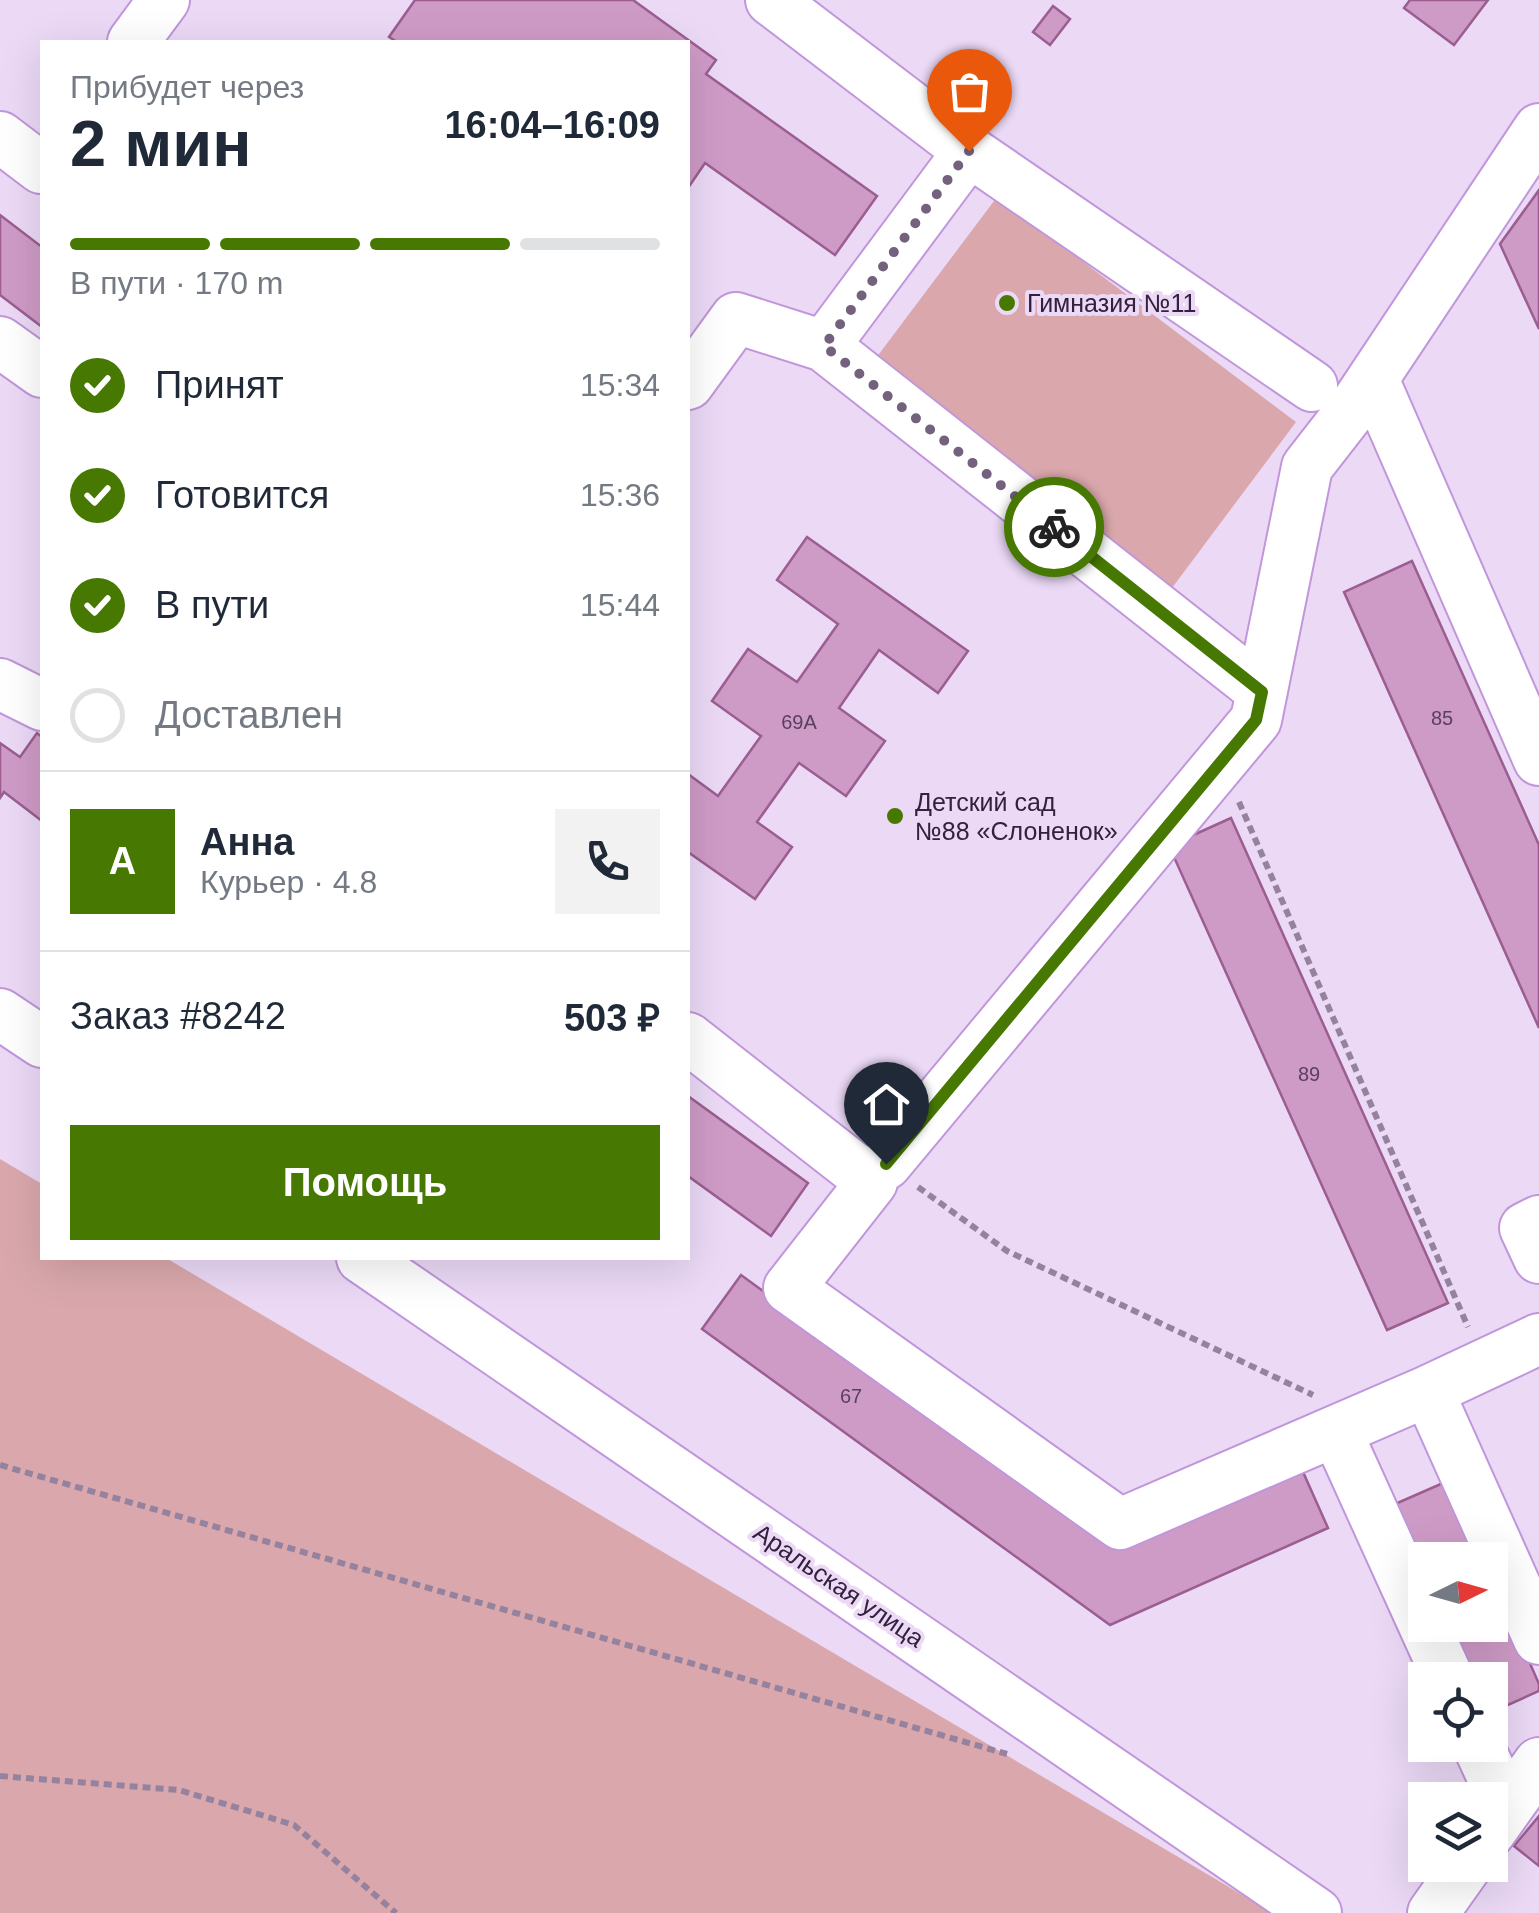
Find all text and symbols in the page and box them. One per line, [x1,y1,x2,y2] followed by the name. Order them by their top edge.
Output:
[927,49,1012,152] pin
[942,64,997,119] icon: bag
[70,69,304,105] text: Прибудет через
[444,104,660,146] text: 16:04–16:09
[70,107,252,180] text: 2 мин
[70,265,283,301] text: В пути · 170 m
[1027,289,1196,317] place label: Гимназия №11
[996,292,1018,314] marker: Гимназия №11
[70,358,125,413] icon: check
[155,364,284,406] text: Принят
[580,367,660,403] text: 15:34
[70,468,125,523] icon: check
[155,474,329,516] text: Готовится
[580,477,660,513] text: 15:36
[1004,477,1104,577] courier
[1027,500,1082,555] icon: bike
[70,578,125,633] icon: check
[155,584,269,626] text: В пути
[580,587,660,623] text: 15:44
[155,694,343,736] text: Доставлен
[1431,707,1453,729] house number: 85
[781,711,817,733] house number: 69А
[915,788,1118,845] place label: Детский сад №88 «Слоненок»
[884,805,906,827] marker: Детский сад №88 «Слоненок»
[555,809,660,914] button: phone
[200,821,294,863] text: Анна
[109,840,136,882] text: А
[200,864,377,900] text: Курьер · 4.8
[70,995,286,1037] text: Заказ #8242
[564,997,660,1039] text: 503 ₽
[844,1062,929,1165] pin
[1298,1063,1320,1085] house number: 89
[859,1077,914,1132] icon: home
[70,1125,660,1240] button: Помощь
[840,1385,862,1407] house number: 67
[749,1518,929,1652] street label: Аральская улица
[1408,1542,1508,1642] north arrow
[1408,1542,1508,1882] map controls
[1408,1662,1508,1762] button: locate
[1408,1782,1508,1882] button: layers

